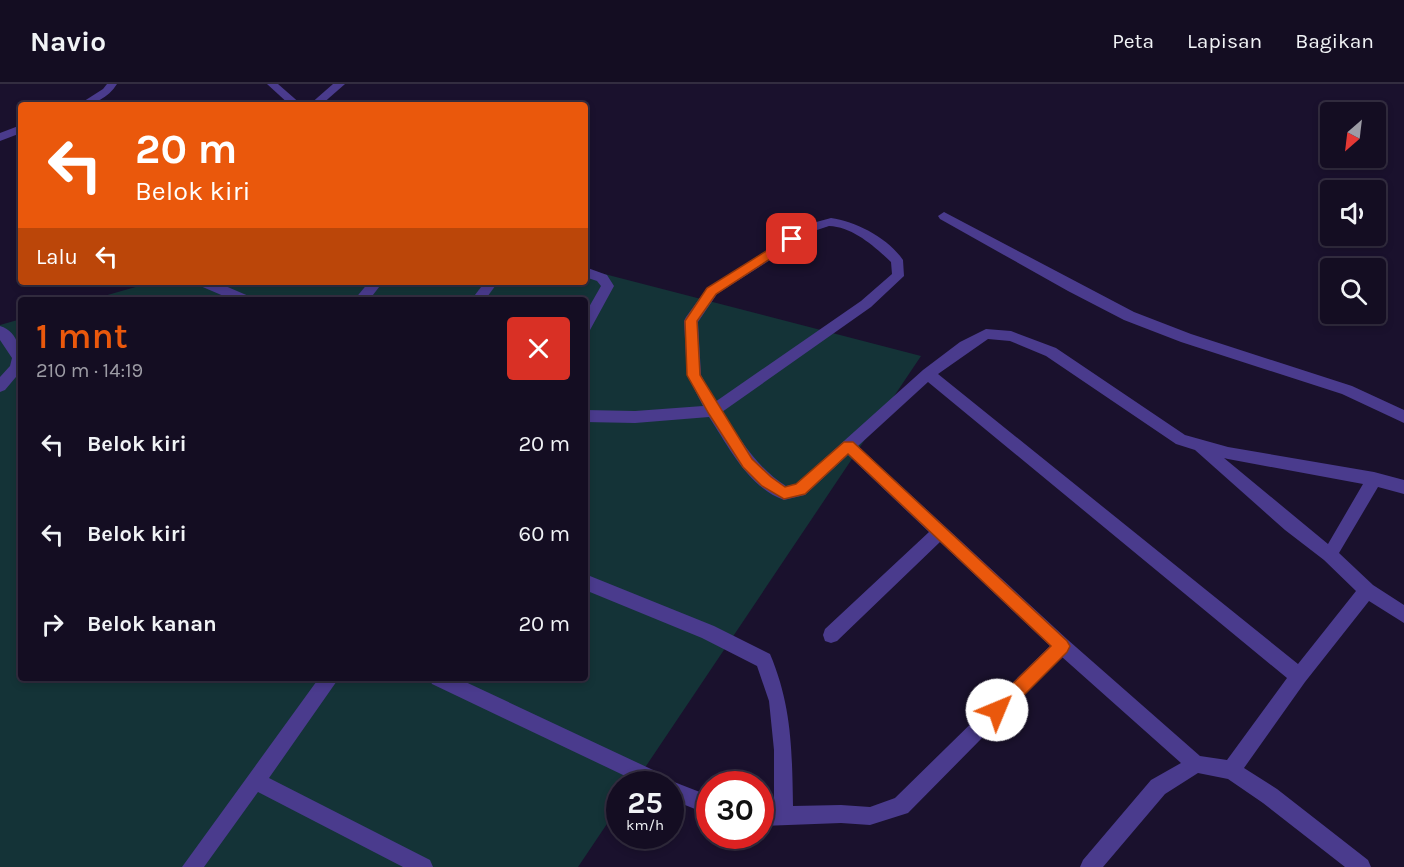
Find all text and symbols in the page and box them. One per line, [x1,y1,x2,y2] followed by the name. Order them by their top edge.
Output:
[30,25,106,58] text: Navio
[1112,29,1154,53] text: Peta
[1187,29,1262,53] text: Lapisan
[1295,29,1374,53] text: Bagikan
[1320,102,1386,168] north arrow
[1320,102,1386,324] map controls
[135,124,237,174] text: 20 m
[36,126,114,204] icon: left
[135,175,251,207] text: Belok kiri
[1320,180,1386,246] button: sound
[766,213,817,264] pin
[775,222,808,255] icon: arrive
[90,240,123,273] icon: left
[36,244,78,270] text: Lalu
[1320,258,1386,324] button: search
[36,315,128,357] text: 1 mnt
[507,317,570,380] button: close
[36,359,143,382] text: 210 m · 14:19
[36,428,69,461] icon: left
[87,431,187,457] text: Belok kiri
[518,431,570,457] text: 20 m
[36,518,69,551] icon: left
[87,521,187,547] text: Belok kiri
[519,521,570,547] text: 60 m
[36,608,69,641] icon: right
[87,611,217,637] text: Belok kanan
[518,611,570,637] text: 20 m
[965,678,1029,742] position arrow
[696,771,774,849] speed limit sign: 30
[627,785,663,821] text: 25
[626,816,664,834] text: km/h

